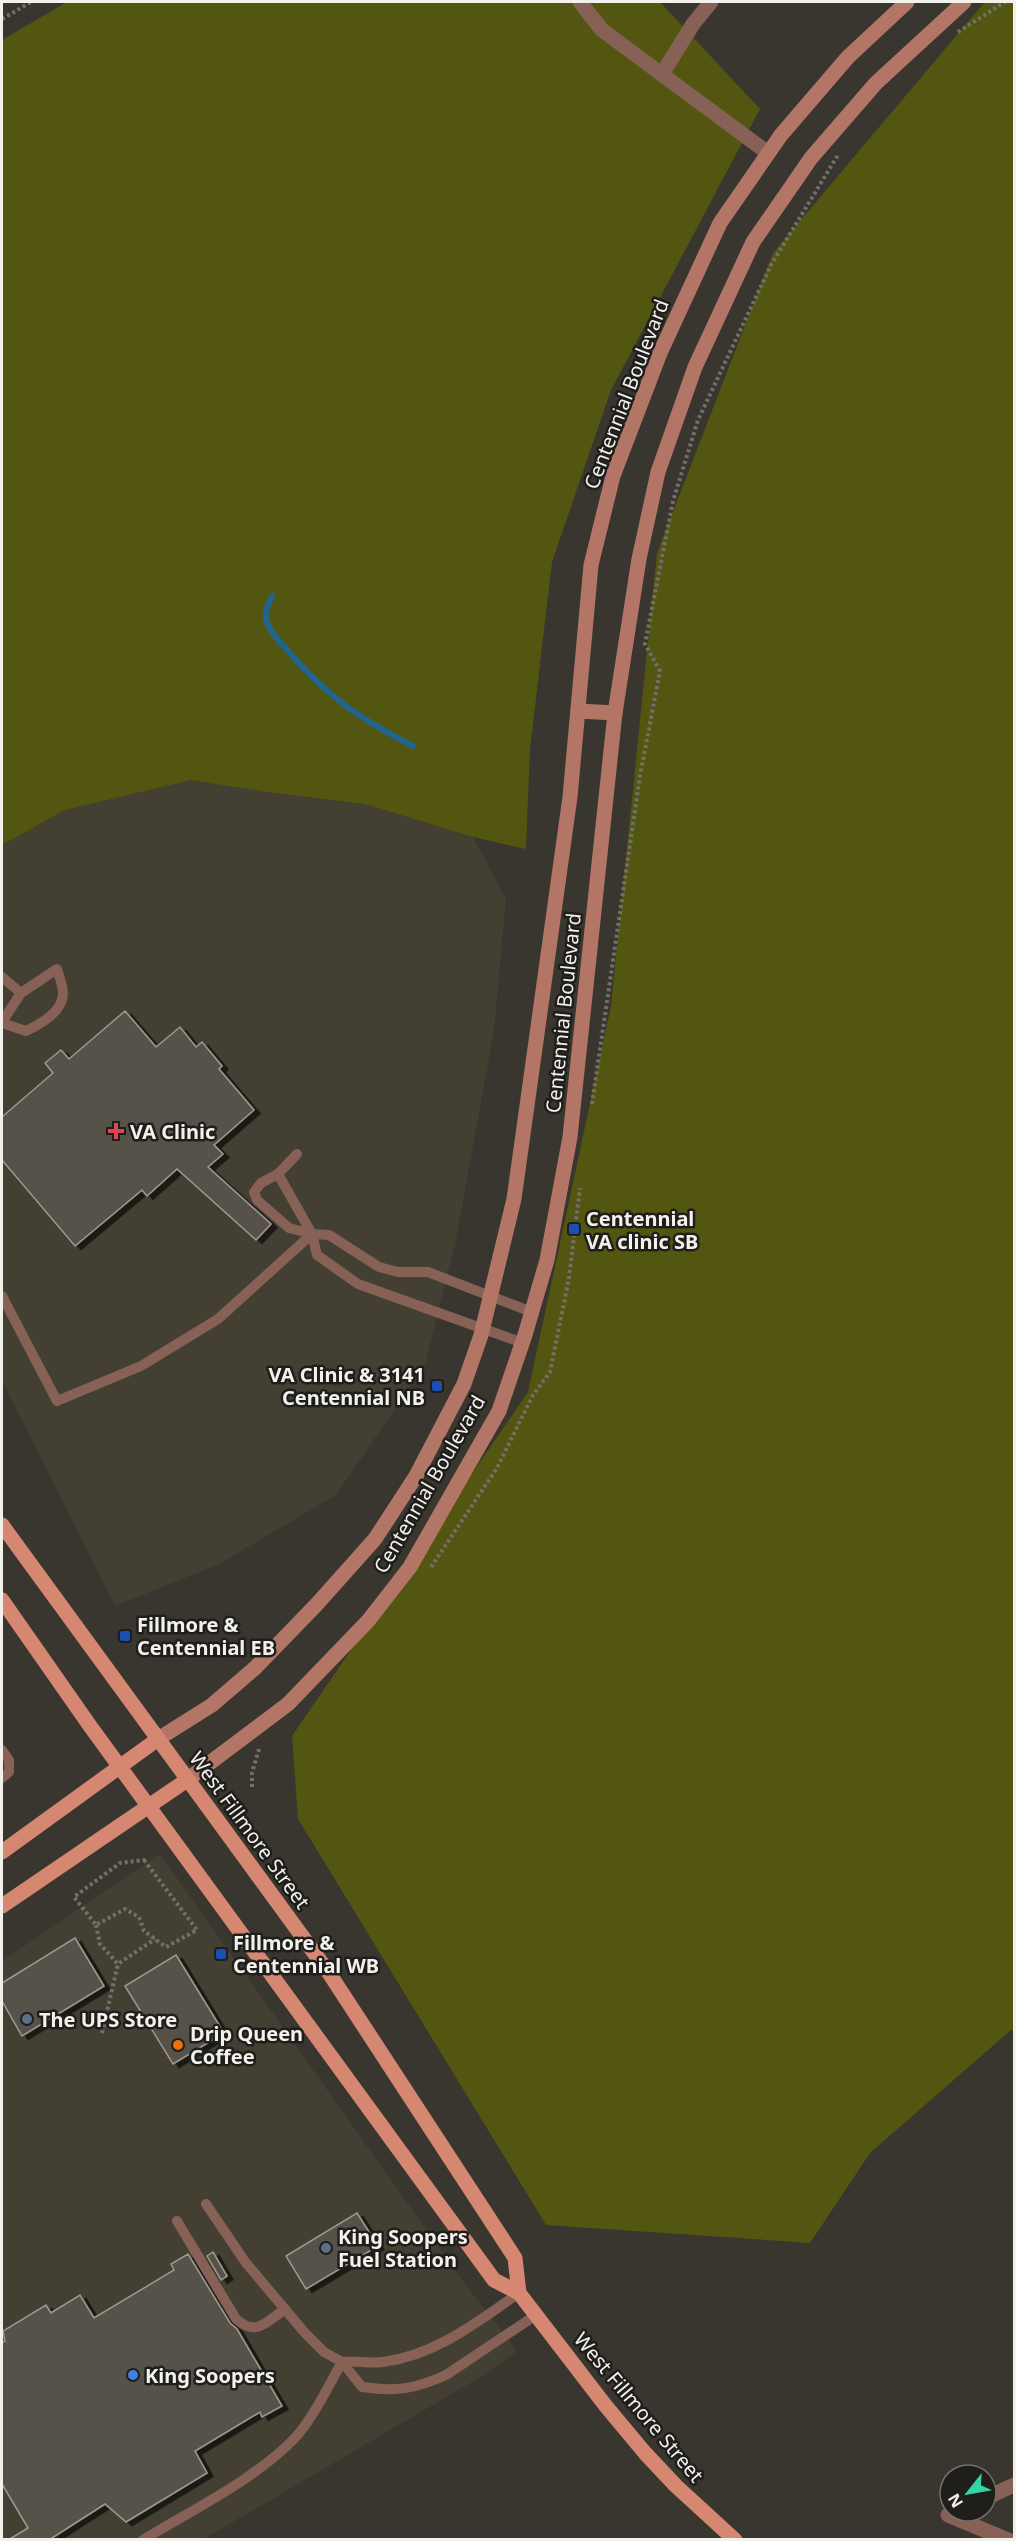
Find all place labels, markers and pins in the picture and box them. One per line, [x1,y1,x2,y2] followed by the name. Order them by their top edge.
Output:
[130,1118,215,1145] place label: VA Clinic
[107,1122,125,1140] marker: VA Clinic
[586,1205,698,1255] place label: Centennial VA clinic SB
[567,1222,581,1236] marker: Centennial VA clinic SB
[269,1361,425,1411] place label: VA Clinic & 3141 Centennial NB
[430,1379,444,1393] marker: VA Clinic & 3141 Centennial NB
[137,1611,275,1661] place label: Fillmore & Centennial EB
[118,1629,132,1643] marker: Fillmore & Centennial EB
[233,1929,379,1979] place label: Fillmore & Centennial WB
[214,1947,228,1961] marker: Fillmore & Centennial WB
[39,2006,177,2033] place label: The UPS Store
[20,2012,34,2026] marker: The UPS Store
[190,2020,303,2070] place label: Drip Queen Coffee
[171,2038,185,2052] marker: Drip Queen Coffee
[338,2223,468,2273] place label: King Soopers Fuel Station
[319,2241,333,2255] marker: King Soopers Fuel Station
[145,2362,275,2389] place label: King Soopers
[126,2368,140,2382] marker: King Soopers

